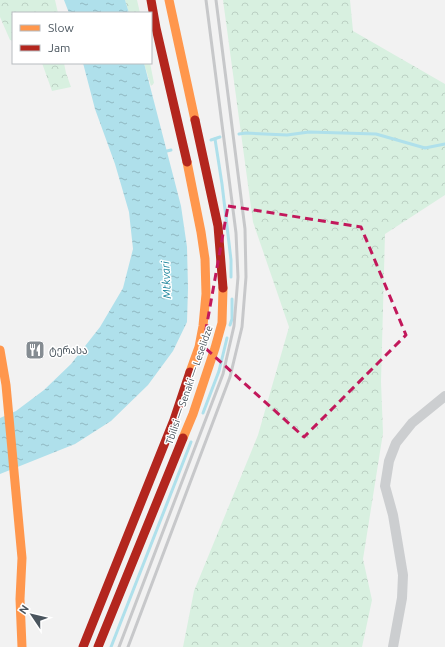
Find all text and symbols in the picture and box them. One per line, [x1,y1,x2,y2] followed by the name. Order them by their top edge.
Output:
[12,12,152,64] legend
[48,21,74,34] text: Slow
[48,41,70,54] text: Jam
[159,260,173,299] water label: Mtkvari
[163,324,215,446] street label: Tbilisi — Senaki — Leselidze
[24,339,46,361] restaurant icon: ტერასა
[49,345,88,357] place label: ტერასა
[12,595,52,635] north arrow
[17,602,31,616] text: N

